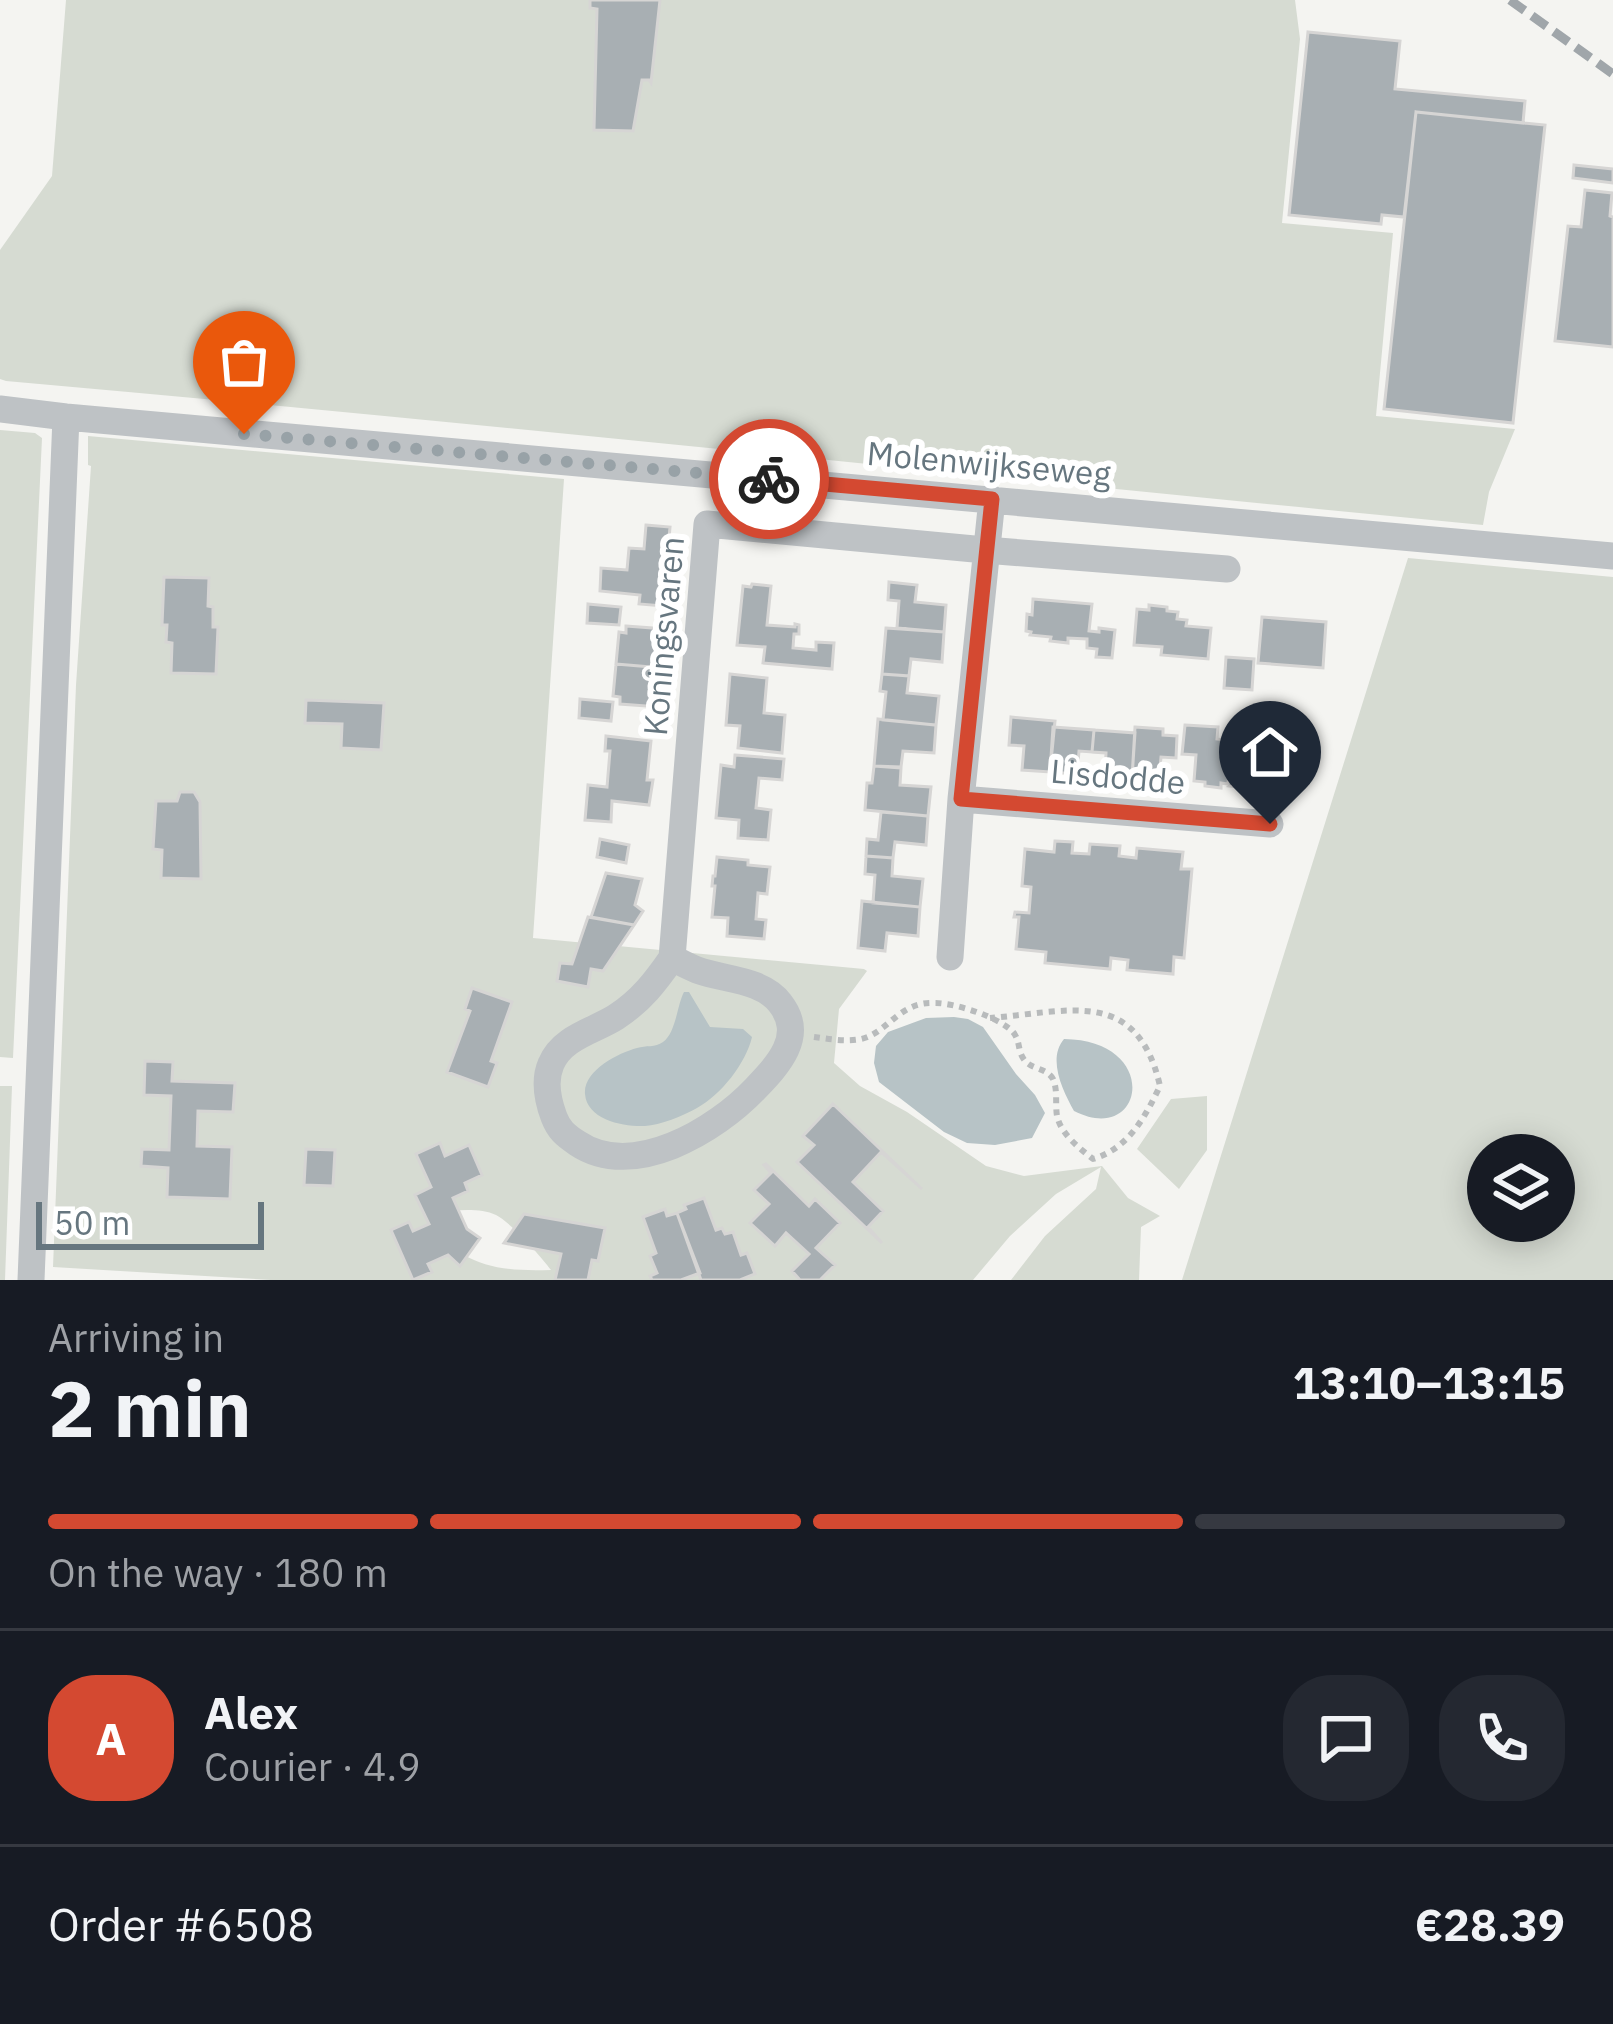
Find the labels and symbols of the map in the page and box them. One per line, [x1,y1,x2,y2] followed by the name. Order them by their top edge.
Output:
[193,311,295,434] pin
[709,419,829,539] courier
[865,431,1113,495] street label: Molenwijkseweg
[633,535,693,737] street label: Koningsvaren
[1219,701,1321,824] pin
[1049,749,1187,803] street label: Lisdodde
[36,1196,264,1249] scale bar

